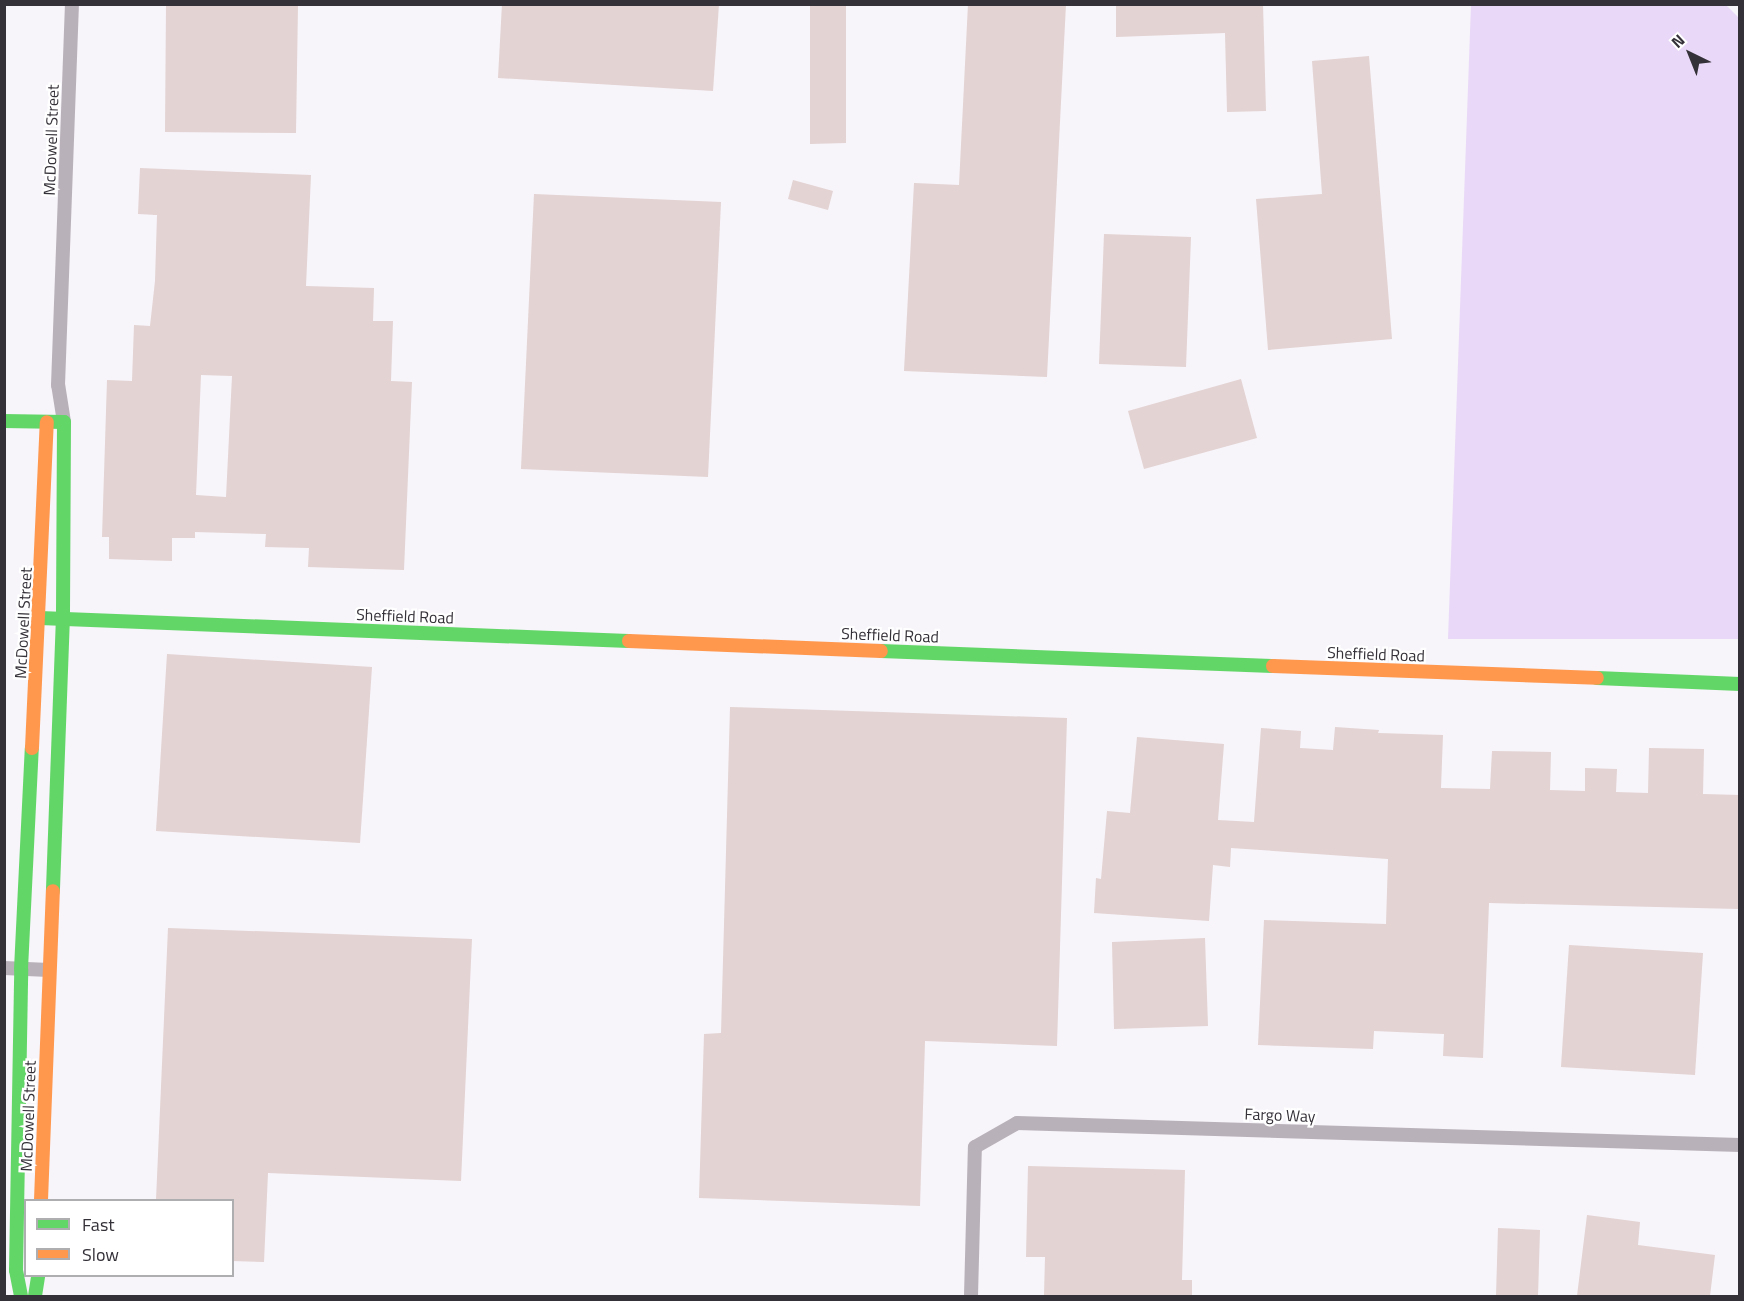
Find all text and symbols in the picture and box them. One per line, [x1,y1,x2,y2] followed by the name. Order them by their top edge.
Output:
[1660,24,1720,84] north arrow
[1665,28,1690,53] text: N
[39,84,63,196] street label: McDowell Street
[10,567,36,679] street label: McDowell Street
[356,605,454,627] street label: Sheffield Road
[841,624,939,646] street label: Sheffield Road
[1327,643,1425,665] street label: Sheffield Road
[16,1060,40,1172] street label: McDowell Street
[1244,1104,1316,1126] street label: Fargo Way
[24,1199,234,1277] legend
[82,1211,115,1238] text: Fast
[82,1241,119,1268] text: Slow

